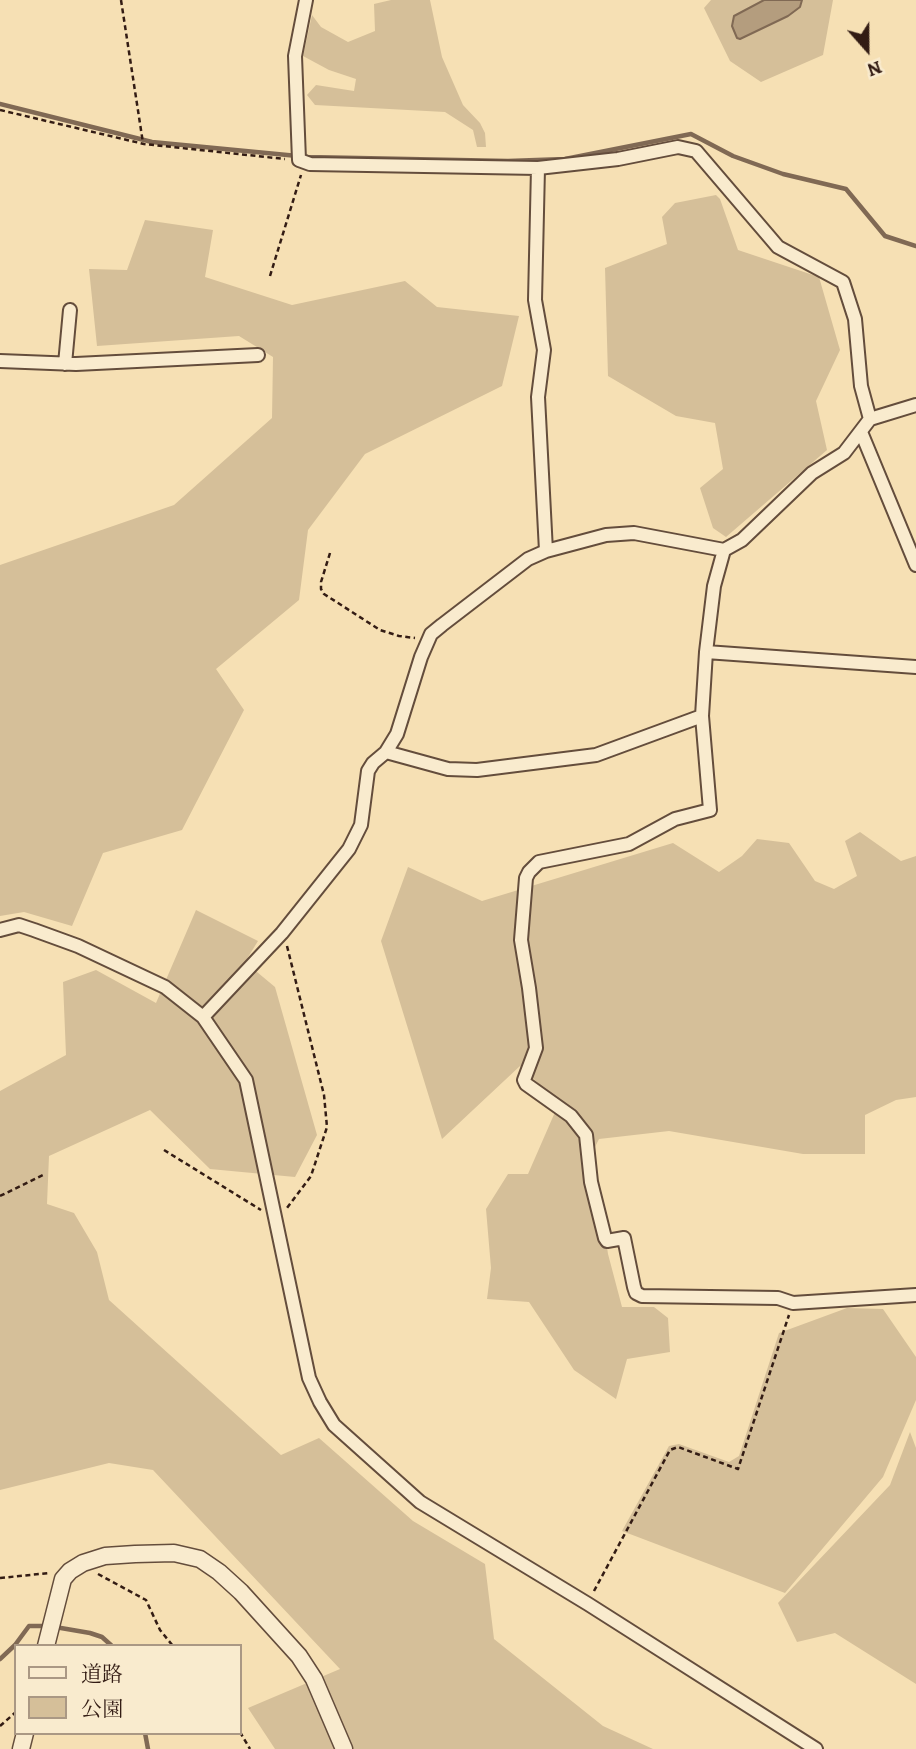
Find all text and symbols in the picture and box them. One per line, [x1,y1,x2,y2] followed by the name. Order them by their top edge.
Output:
[832,14,902,84] north arrow
[863,54,886,83] text: N
[14,1644,242,1735] legend
[81,1660,123,1688] text: 道路
[81,1695,123,1723] text: 公園

